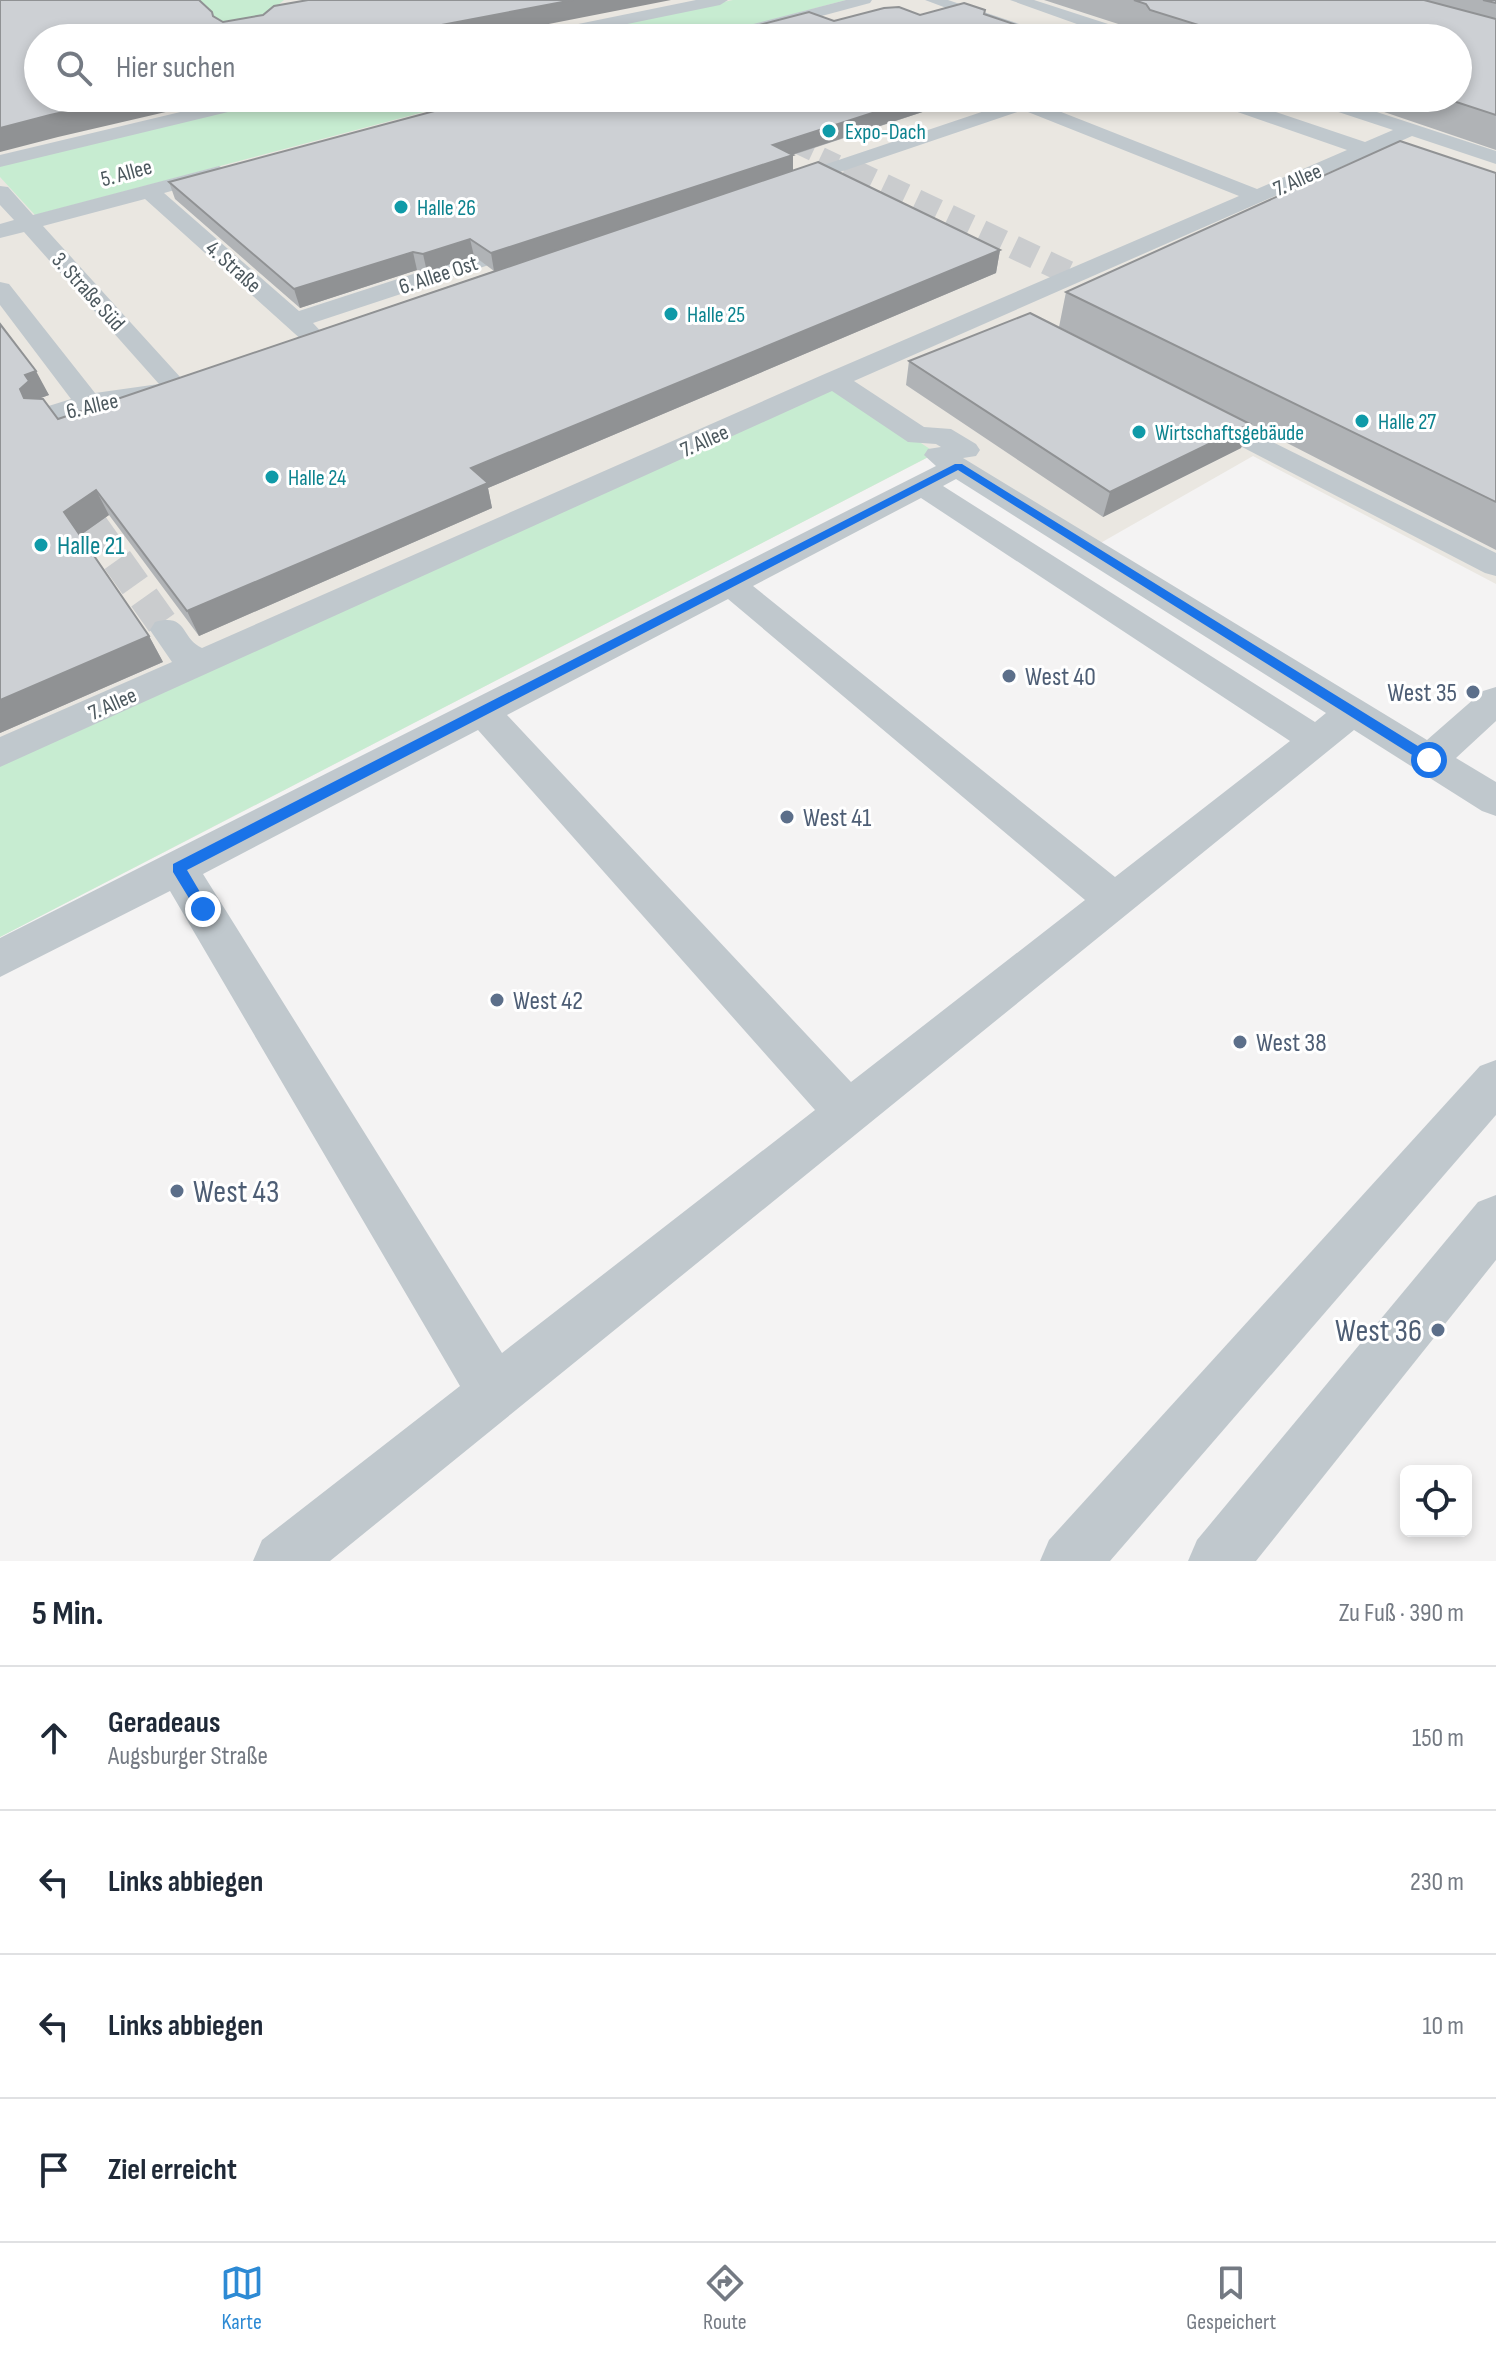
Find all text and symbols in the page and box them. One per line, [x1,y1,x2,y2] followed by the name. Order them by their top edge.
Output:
[24,24,1472,112] search box
[52,46,96,90] icon: search
[116,50,235,86] text: Hier suchen
[845,119,926,146] place label: Expo-Dach
[820,122,838,140] marker: Expo-Dach
[98,154,155,193] street label: 5. Allee
[1269,158,1326,203] street label: 7. Allee
[417,195,476,222] place label: Halle 26
[392,198,410,216] marker: Halle 26
[200,235,266,299] street label: 4. Straße
[45,247,130,337] street label: 3. Straße Süd
[396,250,482,301] street label: 6. Allee Ost
[687,302,745,329] place label: Halle 25
[662,305,680,323] marker: Halle 25
[64,387,121,426] street label: 6. Allee
[1378,409,1436,436] place label: Halle 27
[1353,412,1371,430] marker: Halle 27
[676,419,733,464] street label: 7. Allee
[1155,420,1304,447] place label: Wirtschaftsgebäude
[1130,423,1148,441] marker: Wirtschaftsgebäude
[288,465,346,492] place label: Halle 24
[263,468,281,486] marker: Halle 24
[57,531,124,562] place label: Halle 21
[32,536,50,554] marker: Halle 21
[1025,662,1096,693] place label: West 40
[1000,667,1018,685] marker: West 40
[1387,678,1457,709] place label: West 35
[84,682,141,727] street label: 7. Allee
[1464,683,1482,701] marker: West 35
[1411,742,1447,778] route start
[803,803,871,834] place label: West 41
[778,808,796,826] marker: West 41
[185,891,221,927] route end
[513,986,583,1017] place label: West 42
[488,991,506,1009] marker: West 42
[1256,1028,1327,1059] place label: West 38
[1231,1033,1249,1051] marker: West 38
[193,1173,279,1212] place label: West 43
[168,1182,186,1200] marker: West 43
[1335,1312,1422,1351] place label: West 36
[1429,1321,1447,1339] marker: West 36
[1400,1465,1472,1537] map controls
[1400,1465,1472,1537] button: locate
[32,1593,104,1634] text: 5 Min.
[1339,1598,1464,1629] text: Zu Fuß · 390 m
[108,1705,221,1741] text: Geradeaus
[32,1716,76,1760] icon: ahead
[1412,1723,1464,1754] text: 150 m
[108,1741,268,1772] text: Augsburger Straße
[32,1860,76,1904] icon: left
[108,1864,263,1900] text: Links abbiegen
[1410,1867,1464,1898] text: 230 m
[32,2004,76,2048] icon: left
[108,2008,263,2044] text: Links abbiegen
[1422,2011,1464,2042] text: 10 m
[32,2148,76,2192] icon: arrive
[108,2152,237,2188] text: Ziel erreicht
[220,2261,264,2336] tab: Karte
[703,2261,747,2336] tab: Route
[1186,2261,1276,2336] tab: Gespeichert

